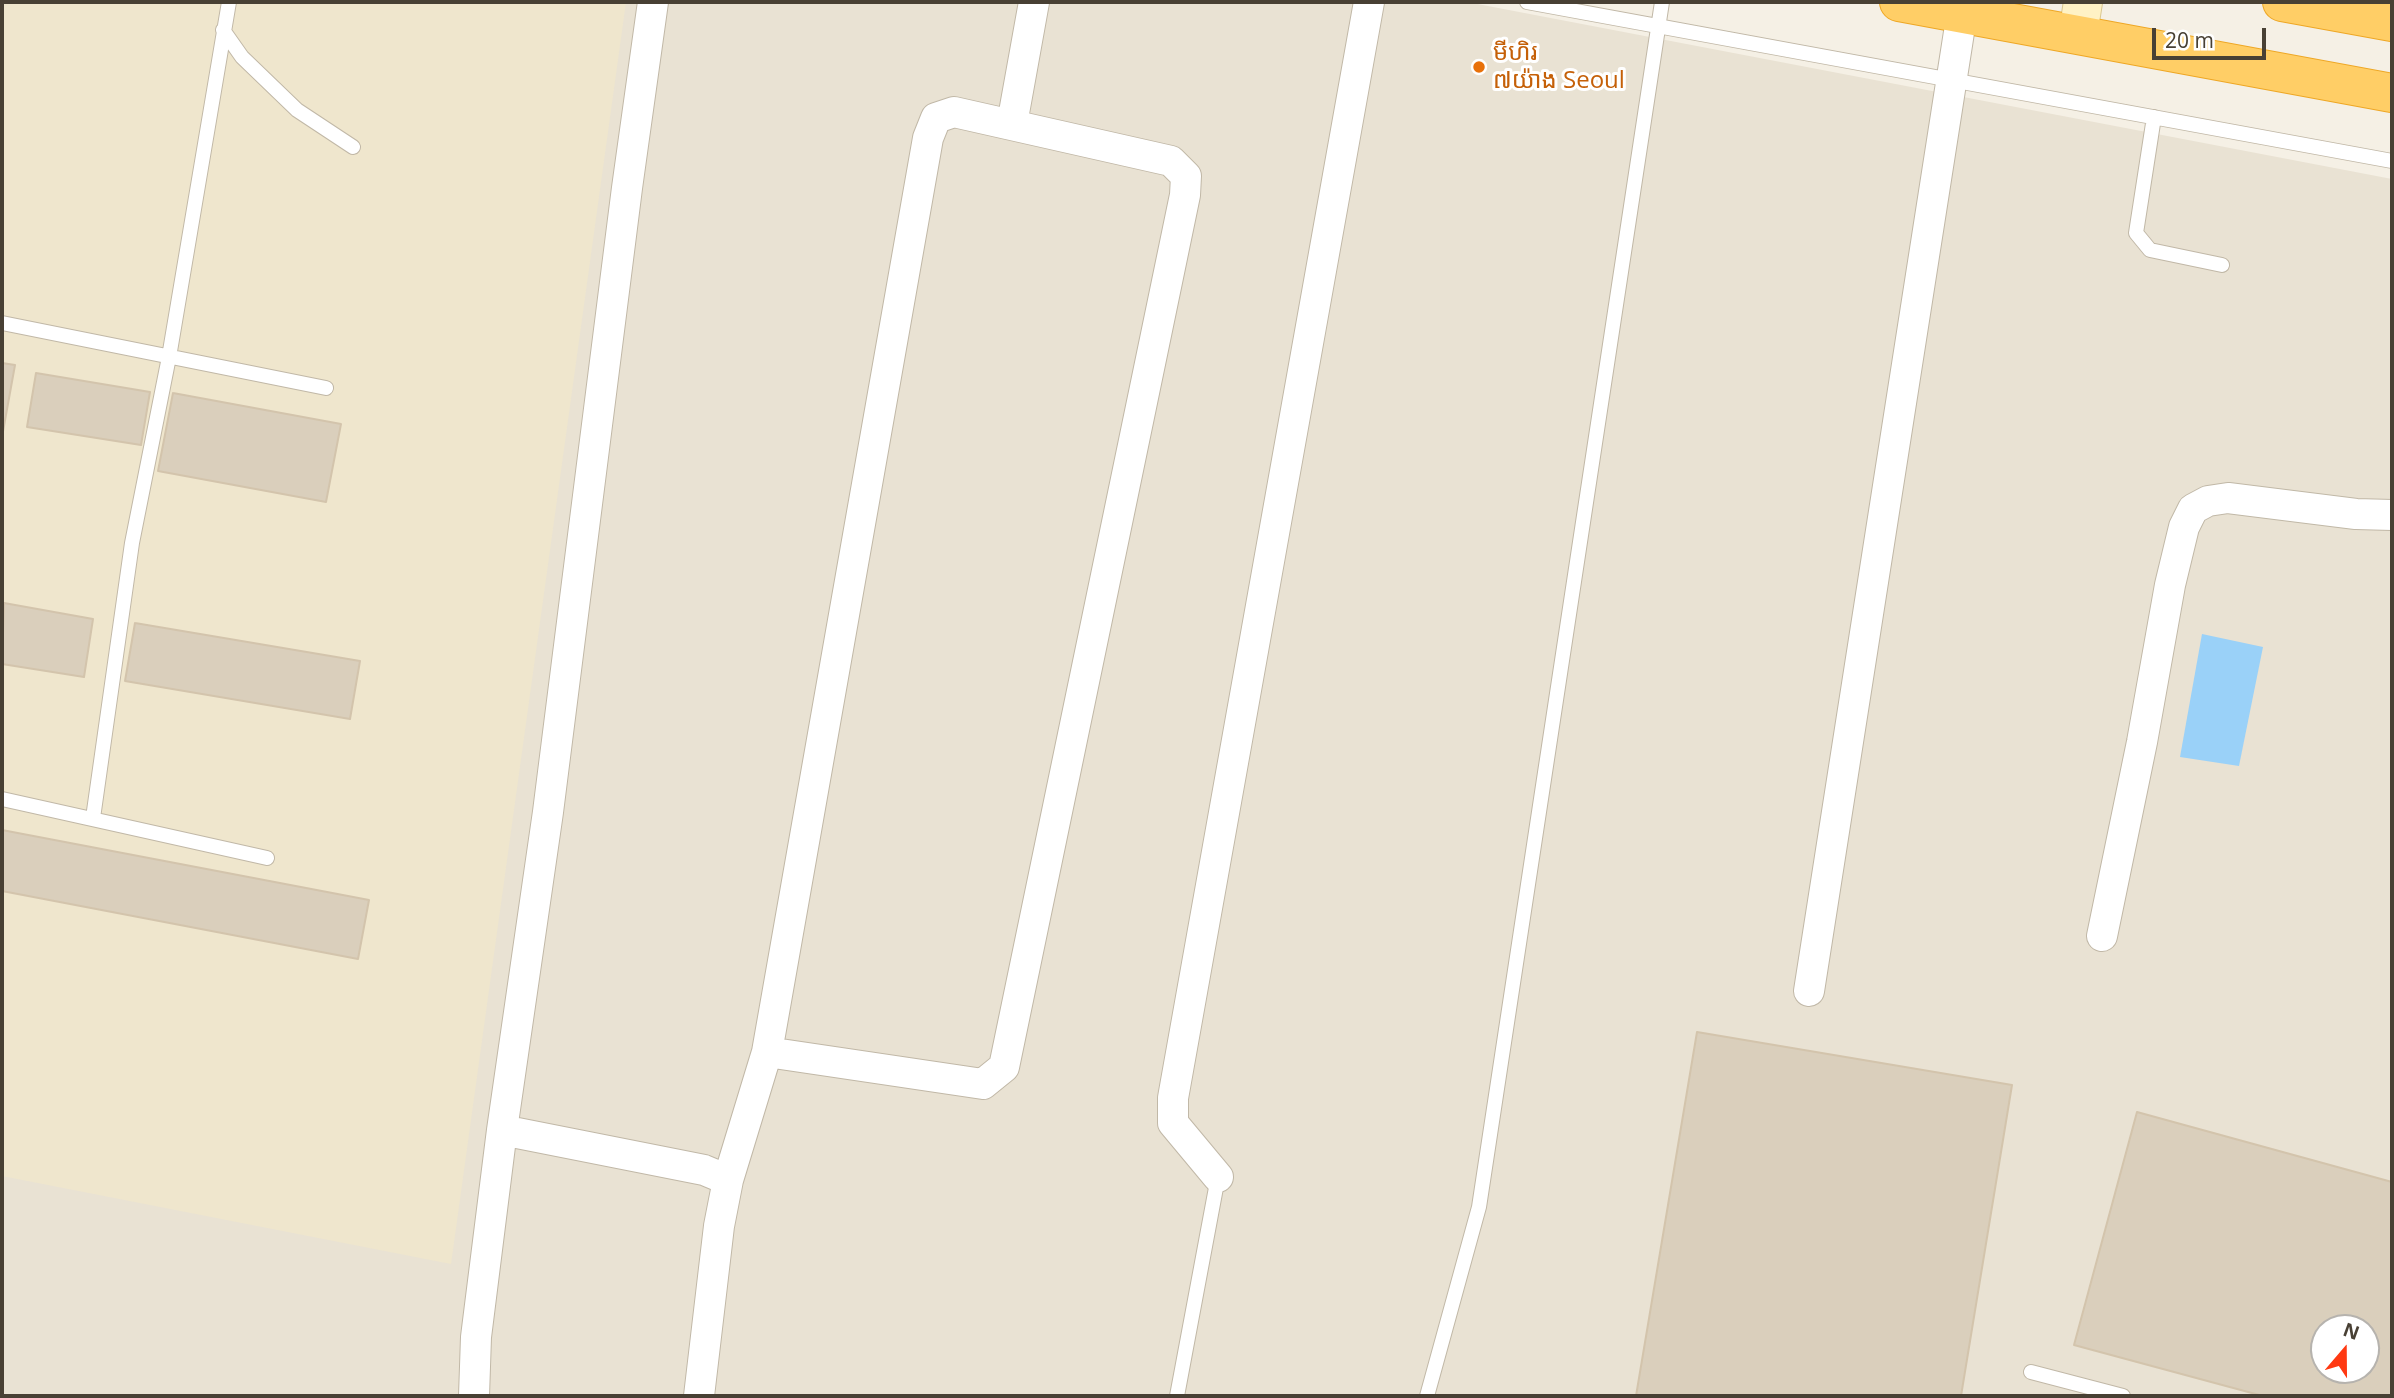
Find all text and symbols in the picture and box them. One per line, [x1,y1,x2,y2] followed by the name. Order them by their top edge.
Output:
[2156,14,2270,58] scale bar
[2165,26,2214,54] text: 20 m
[1493,39,1625,95] place label: មីហិរ ៧យ៉ាង Seoul
[1471,59,1487,75] marker: មីហិរ ៧យ៉ាង Seoul
[2310,1314,2380,1384] north arrow
[2340,1316,2363,1346] text: N

